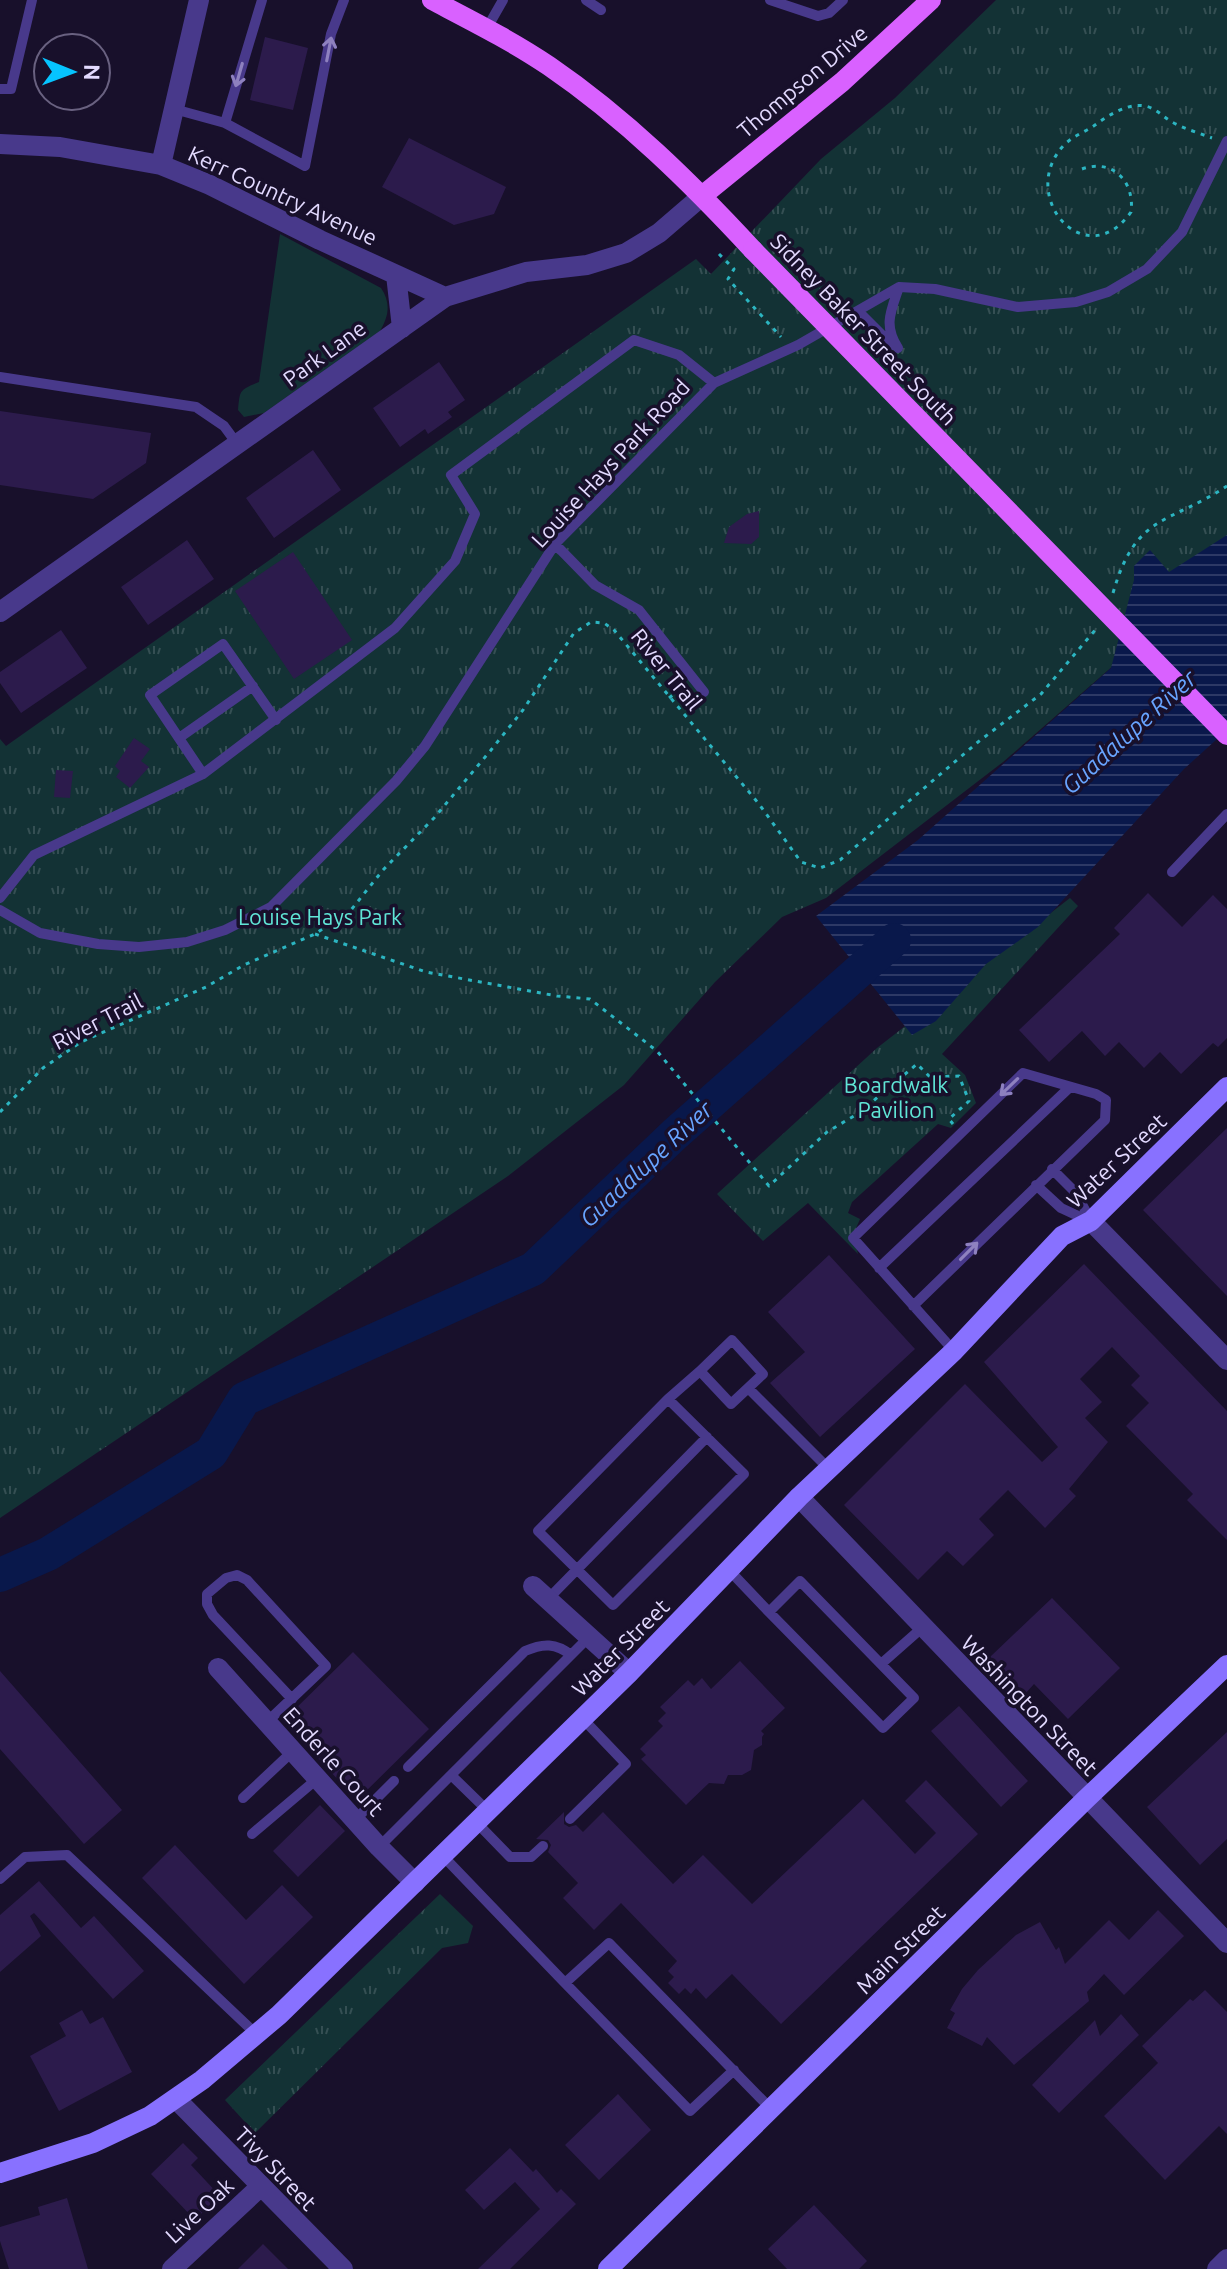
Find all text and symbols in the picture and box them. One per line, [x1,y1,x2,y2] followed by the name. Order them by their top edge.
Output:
[732,20,872,142] street label: Thompson Drive
[32,32,112,112] north arrow
[322,37,337,63] one-way arrow
[231,61,246,87] one-way arrow
[80,64,105,81] text: N
[185,140,381,250] street label: Kerr Country Avenue
[766,228,962,430] street label: Sidney Baker Street South
[278,315,370,391] street label: Park Lane
[526,374,694,552] street label: Louise Hays Park Road
[627,623,708,715] street label: River Trail
[1056,664,1202,799] water label: Guadalupe River
[238,904,402,929] park label: Louise Hays Park
[48,988,146,1054] street label: River Trail
[844,1072,948,1122] park label: Boardwalk Pavilion
[1000,1077,1020,1095] one-way arrow
[574,1095,718,1232] water label: Guadalupe River
[1061,1107,1171,1212] street label: Water Street
[959,1242,978,1261] one-way arrow
[566,1593,674,1701] street label: Water Street
[957,1630,1103,1780] street label: Washington Street
[279,1702,389,1821] street label: Enderle Court
[851,1899,950,1998] street label: Main Street
[230,2121,322,2215] street label: Tivy Street
[160,2172,238,2248] street label: Live Oak

